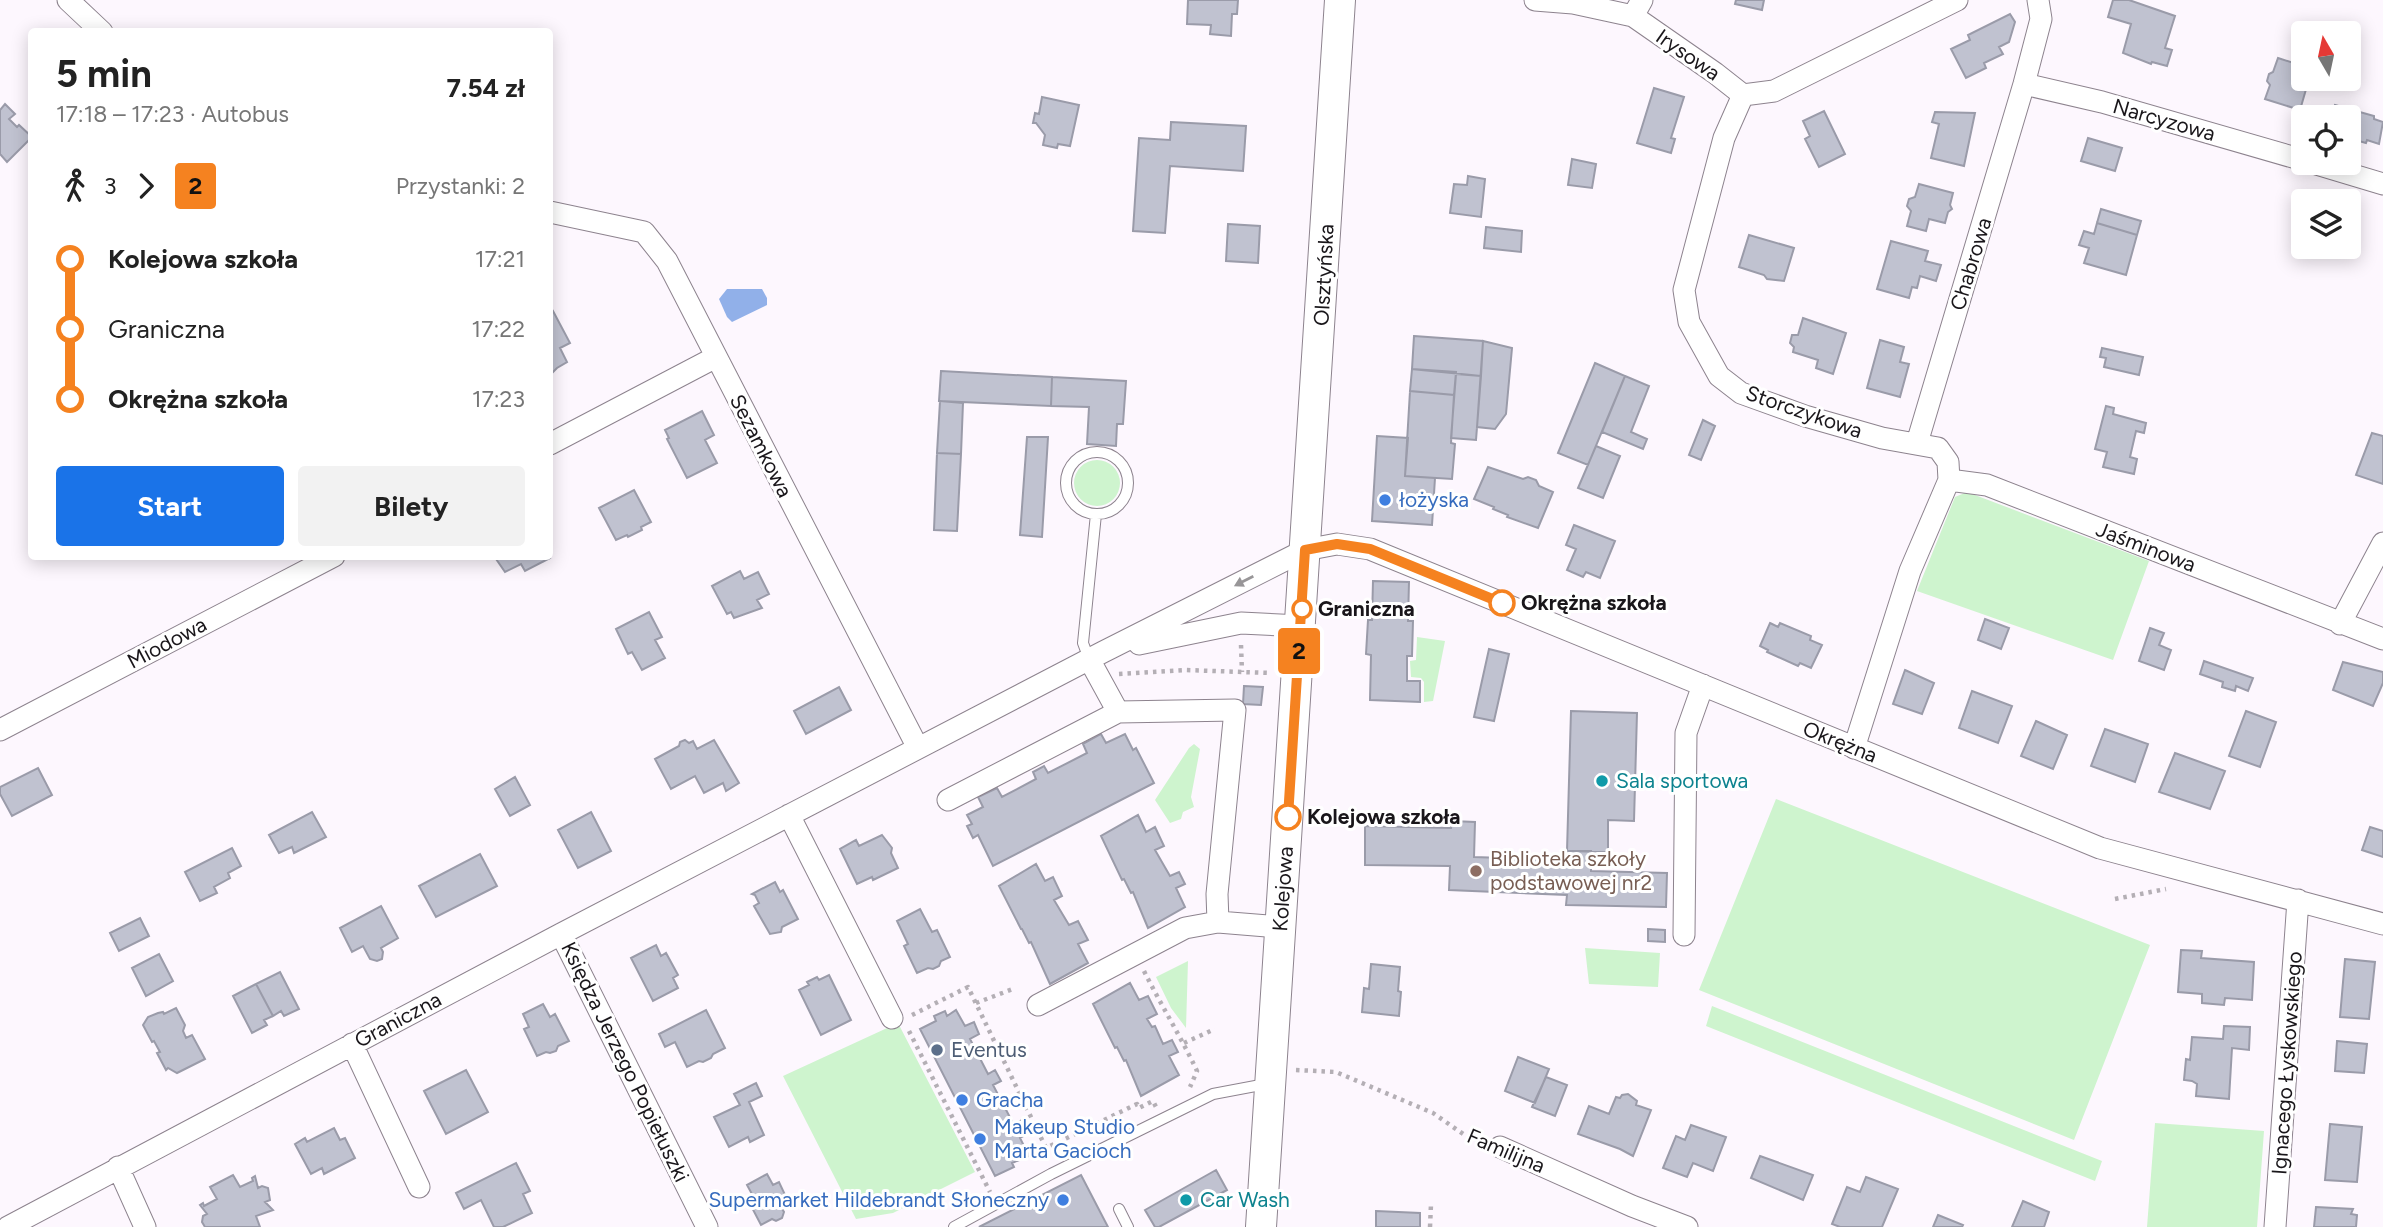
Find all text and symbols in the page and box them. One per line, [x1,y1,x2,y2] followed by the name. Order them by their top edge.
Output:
[2291,21,2361,91] north arrow
[2291,21,2361,259] map controls
[1651,24,1725,86] street label: Irysowa
[56,51,152,97] text: 5 min
[447,72,525,104] text: 7.54 zł
[2110,93,2218,146] street label: Narcyzowa
[56,100,289,128] text: 17:18 – 17:23 · Autobus
[2291,105,2361,175] button: locate
[56,167,94,205] icon: walk
[127,167,165,205] icon: forward
[189,171,202,200] text: 2
[104,172,117,200] text: 3
[396,172,525,200] text: Przystanki: 2
[2291,189,2361,259] button: layers
[1945,214,1996,313] street label: Chabrowa
[1308,223,1339,327] street label: Olsztyńska
[108,243,298,275] text: Kolejowa szkoła
[475,245,525,273] text: 17:21
[108,313,225,345] text: Graniczna
[472,315,525,343] text: 17:22
[1743,380,1866,443] street label: Storczykowa
[108,383,288,415] text: Okrężna szkoła
[472,385,525,413] text: 17:23
[725,390,798,501] street label: Sezamkowa
[56,466,284,546] button: Start
[298,466,525,546] button: Bilety
[1399,487,1469,512] place label: łożyska
[1377,492,1393,508] marker: łożyska
[2093,516,2200,577] street label: Jaśminowa
[1234,575,1254,586] one-way arrow
[1489,590,1515,616] marker: Okrężna szkoła
[1521,590,1667,615] place label: Okrężna szkoła
[1318,596,1415,621] place label: Graniczna
[1292,599,1312,619] marker: Graniczna
[123,611,211,674] street label: Miodowa
[1276,628,1322,674] line badge: 2
[1292,636,1306,665] text: 2
[1799,715,1881,768] street label: Okrężna
[1616,768,1748,793] place label: Sala sportowa
[1594,773,1610,789] marker: Sala sportowa
[1275,804,1301,830] marker: Kolejowa szkoła
[1307,804,1461,829] place label: Kolejowa szkoła
[1267,846,1298,932] street label: Kolejowa
[1490,846,1652,895] place label: Biblioteka szkoły podstawowej nr2
[1468,863,1484,879] marker: Biblioteka szkoły podstawowej nr2
[556,938,695,1186] street label: Księdza Jerzego Popiełuszki
[2266,950,2307,1175] street label: Ignacego Łyskowskiego
[350,986,445,1053] street label: Graniczna
[951,1037,1027,1062] place label: Eventus
[929,1042,945,1058] marker: Eventus
[976,1087,1044,1112] place label: Gracha
[954,1092,970,1108] marker: Gracha
[994,1114,1135,1163] place label: Makeup Studio Marta Gacioch
[1463,1123,1549,1178] street label: Familijna
[972,1131,988,1147] marker: Makeup Studio Marta Gacioch
[708,1187,1049,1212] place label: Supermarket Hildebrandt Słoneczny
[1200,1187,1290,1212] place label: Car Wash
[1055,1192,1071,1208] marker: Supermarket Hildebrandt Słoneczny
[1178,1192,1194,1208] marker: Car Wash

